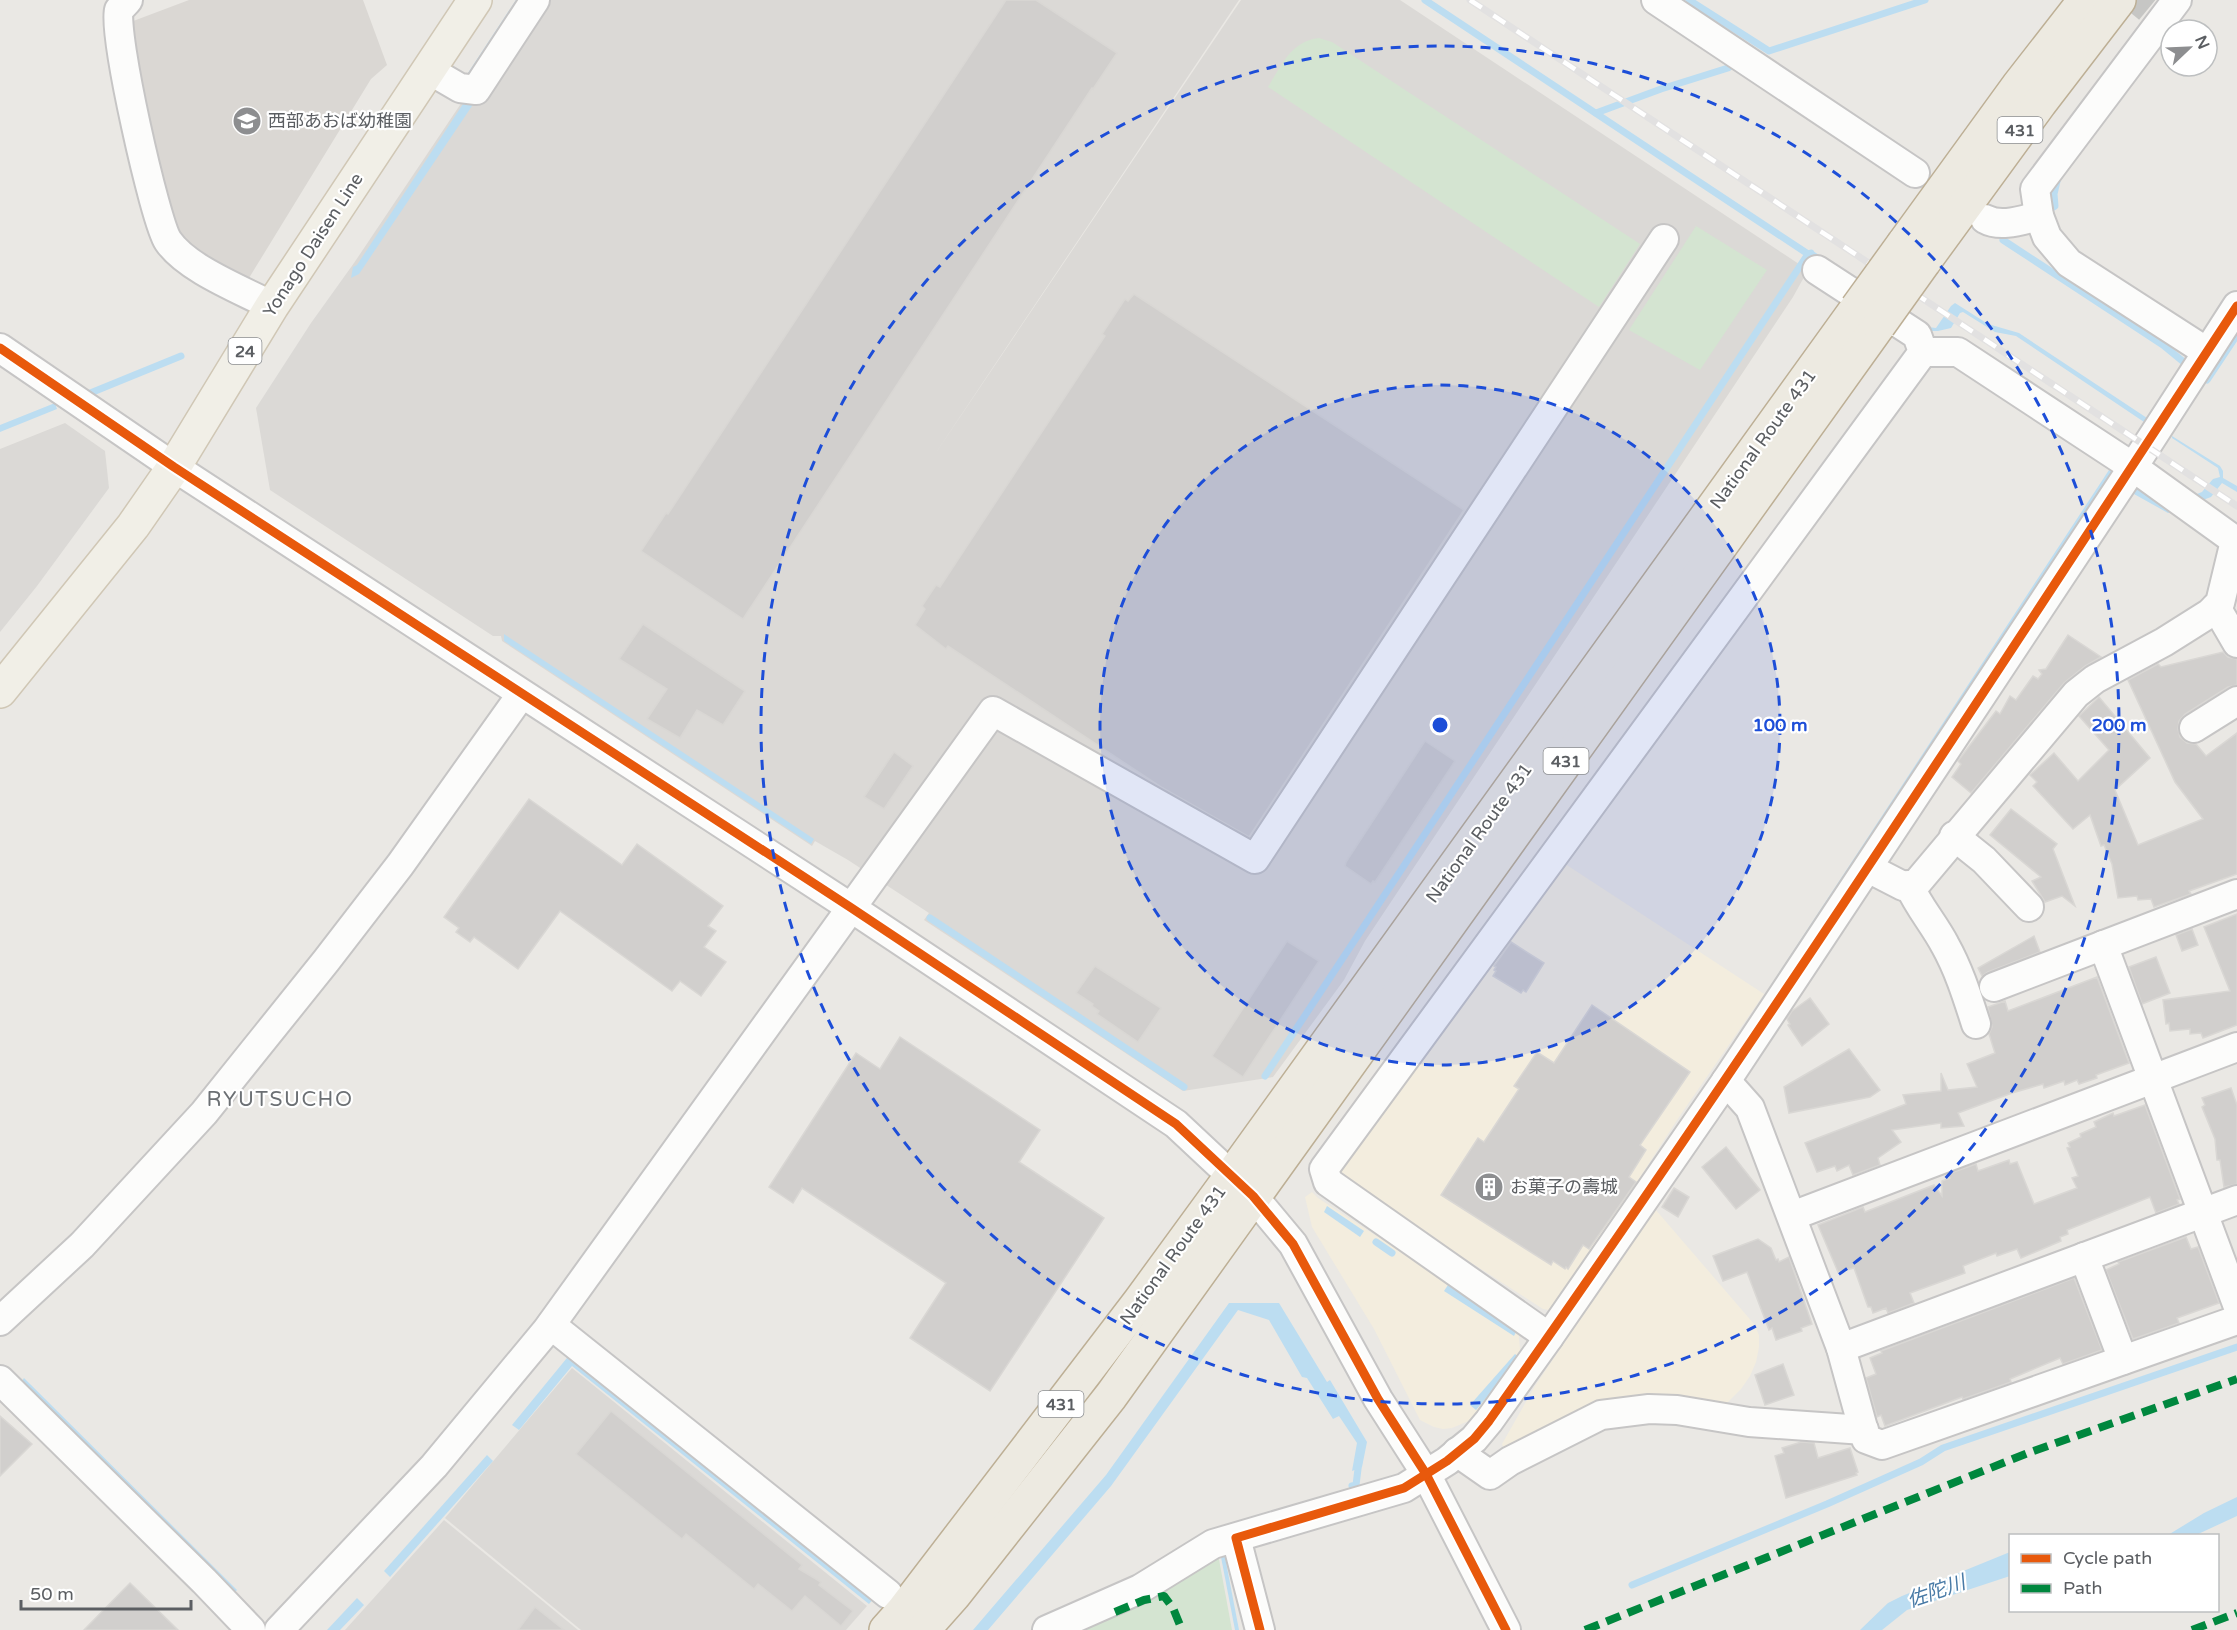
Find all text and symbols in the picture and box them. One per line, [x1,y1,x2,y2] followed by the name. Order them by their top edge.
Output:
[2159,18,2219,78] north arrow
[2190,33,2214,52] text: N
[231,105,263,137] school or university icon: 西部あおば幼稚園
[268,110,412,132] place label: 西部あおば幼稚園
[1998,117,2042,143] road number: 431
[258,169,368,321] street label: Yonago Daisen Line
[228,338,262,364] road number: 24
[1705,365,1821,513] street label: National Route 431
[1752,714,1808,736] text: 100 m
[2091,714,2147,736] text: 200 m
[1430,715,1450,735] centre of rings
[1544,748,1588,774] road number: 431
[1421,759,1537,907] street label: National Route 431
[207,1087,353,1112] district label: RYUTSUCHO
[1473,1171,1505,1203] building icon: お菓子の壽城
[1510,1176,1618,1198] place label: お菓子の壽城
[1115,1181,1231,1329] street label: National Route 431
[1038,1391,1084,1417] road number: 431
[2009,1534,2219,1612] legend
[2063,1547,2152,1569] text: Cycle path
[1904,1570,1970,1613] water label: 佐陀川
[21,1573,190,1611] scale bar
[2063,1577,2102,1599] text: Path
[30,1583,74,1605] text: 50 m

